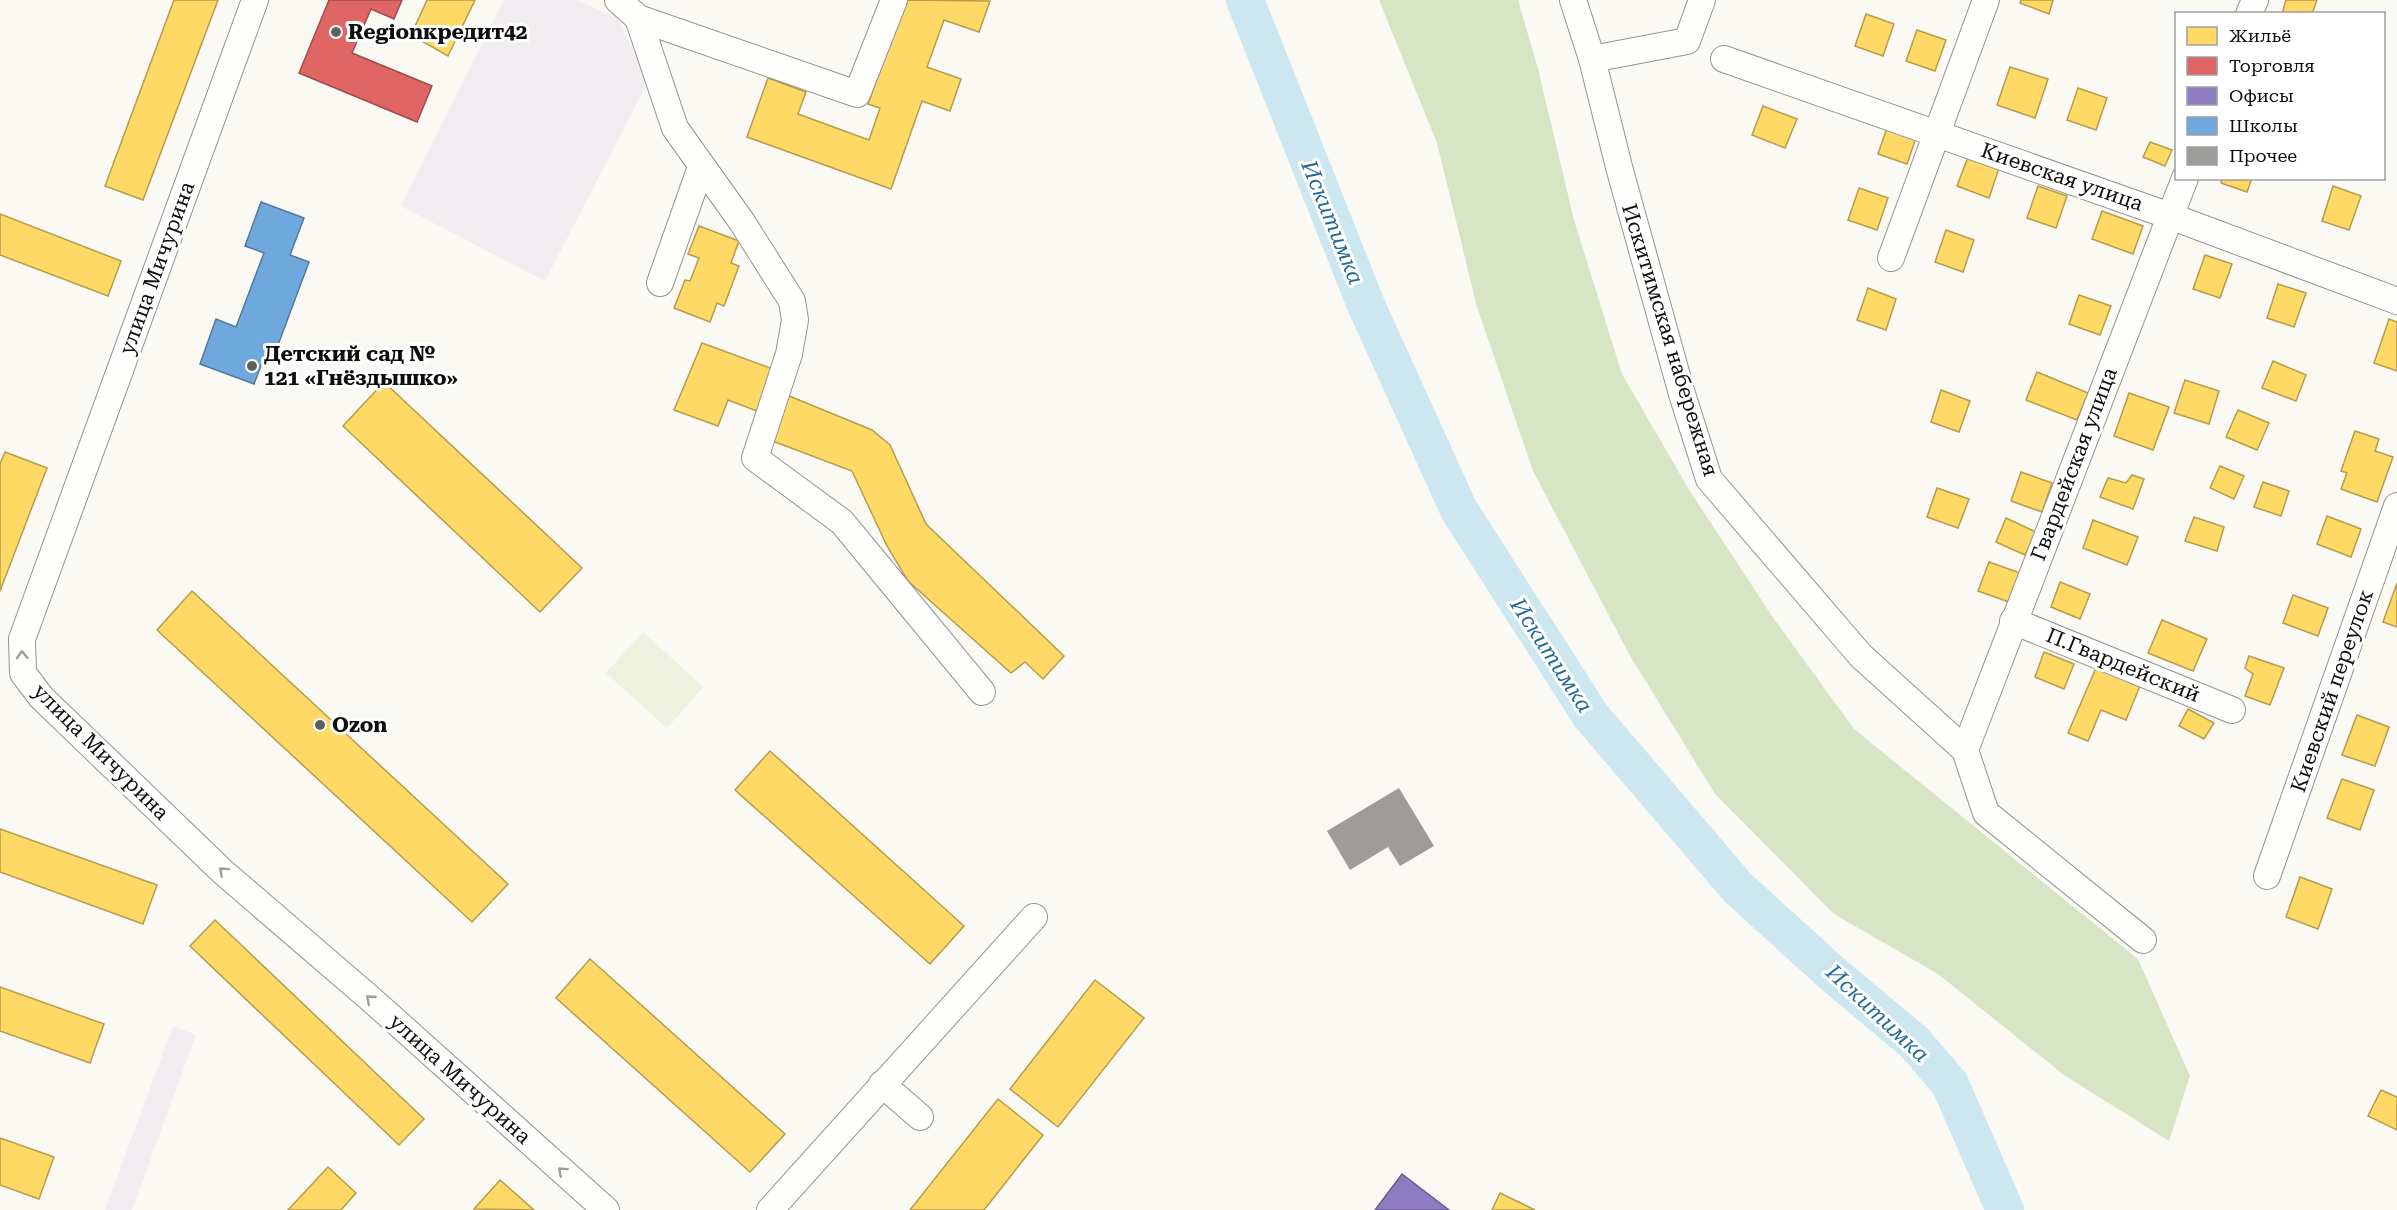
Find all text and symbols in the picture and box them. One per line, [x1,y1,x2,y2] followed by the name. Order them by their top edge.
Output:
[2175,12,2385,180] legend
[348,20,528,44] place label: Regionкредит42
[329,25,343,39] marker: Regionкредит42
[2229,25,2291,46] text: Жильё
[2229,55,2315,76] text: Торговля
[2229,85,2294,106] text: Офисы
[2229,115,2298,136] text: Школы
[1978,138,2147,216] street label: Киевская улица
[2229,145,2297,166] text: Прочее
[1296,156,1369,288] water label: Искитимка
[115,178,200,358] street label: улица Мичурина
[1617,201,1723,479] street label: Искитимская набережная
[264,342,458,390] place label: Детский сад № 121 «Гнёздышко»
[245,359,259,373] marker: Детский сад № 121 «Гнёздышко»
[2026,363,2122,564] street label: Гвардейская улица
[2286,587,2378,795] street label: Киевский переулок
[1505,593,1598,717] water label: Искитимка
[2043,623,2203,707] street label: П.Гвардейский
[16,650,29,659] one-way arrow
[28,679,174,825] street label: улица Мичурина
[332,713,387,737] place label: Ozon
[313,718,327,732] marker: Ozon
[219,867,230,878] one-way arrow
[1820,959,1934,1067] water label: Искитимка
[366,995,377,1006] one-way arrow
[384,1009,536,1149] street label: улица Мичурина
[558,1167,569,1178] one-way arrow

